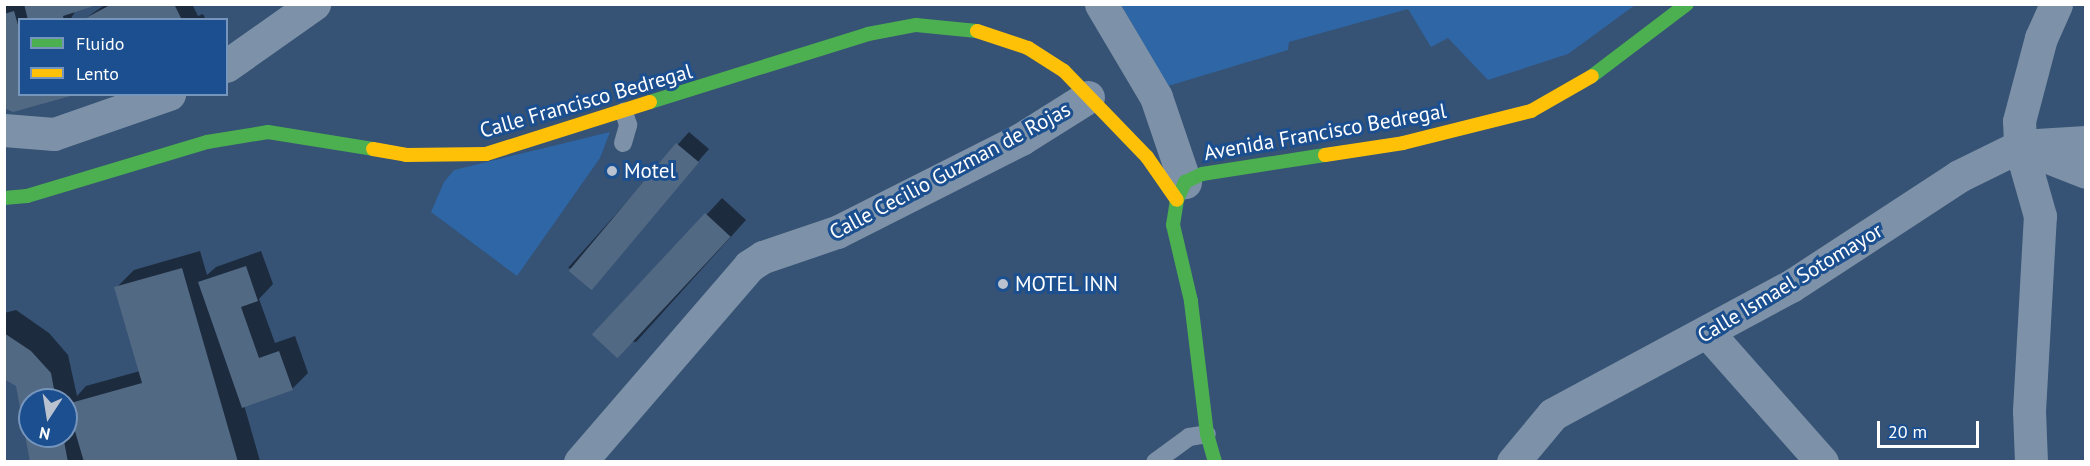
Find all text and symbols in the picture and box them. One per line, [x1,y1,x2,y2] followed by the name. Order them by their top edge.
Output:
[18,18,228,96] legend
[76,32,124,55] text: Fluido
[477,59,695,143] street label: Calle Francisco Bedregal
[76,62,119,85] text: Lento
[825,97,1075,245] street label: Calle Cecilio Guzman de Rojas
[1202,98,1448,166] street label: Avenida Francisco Bedregal
[624,158,676,184] place label: Motel
[605,164,619,178] marker: Motel
[1693,218,1887,348] street label: Calle Ismael Sotomayor
[1015,271,1119,297] place label: MOTEL INN
[996,277,1010,291] marker: MOTEL INN
[18,388,78,448] north arrow
[1880,409,1982,447] scale bar
[1888,420,1927,443] text: 20 m
[37,423,52,445] text: N

